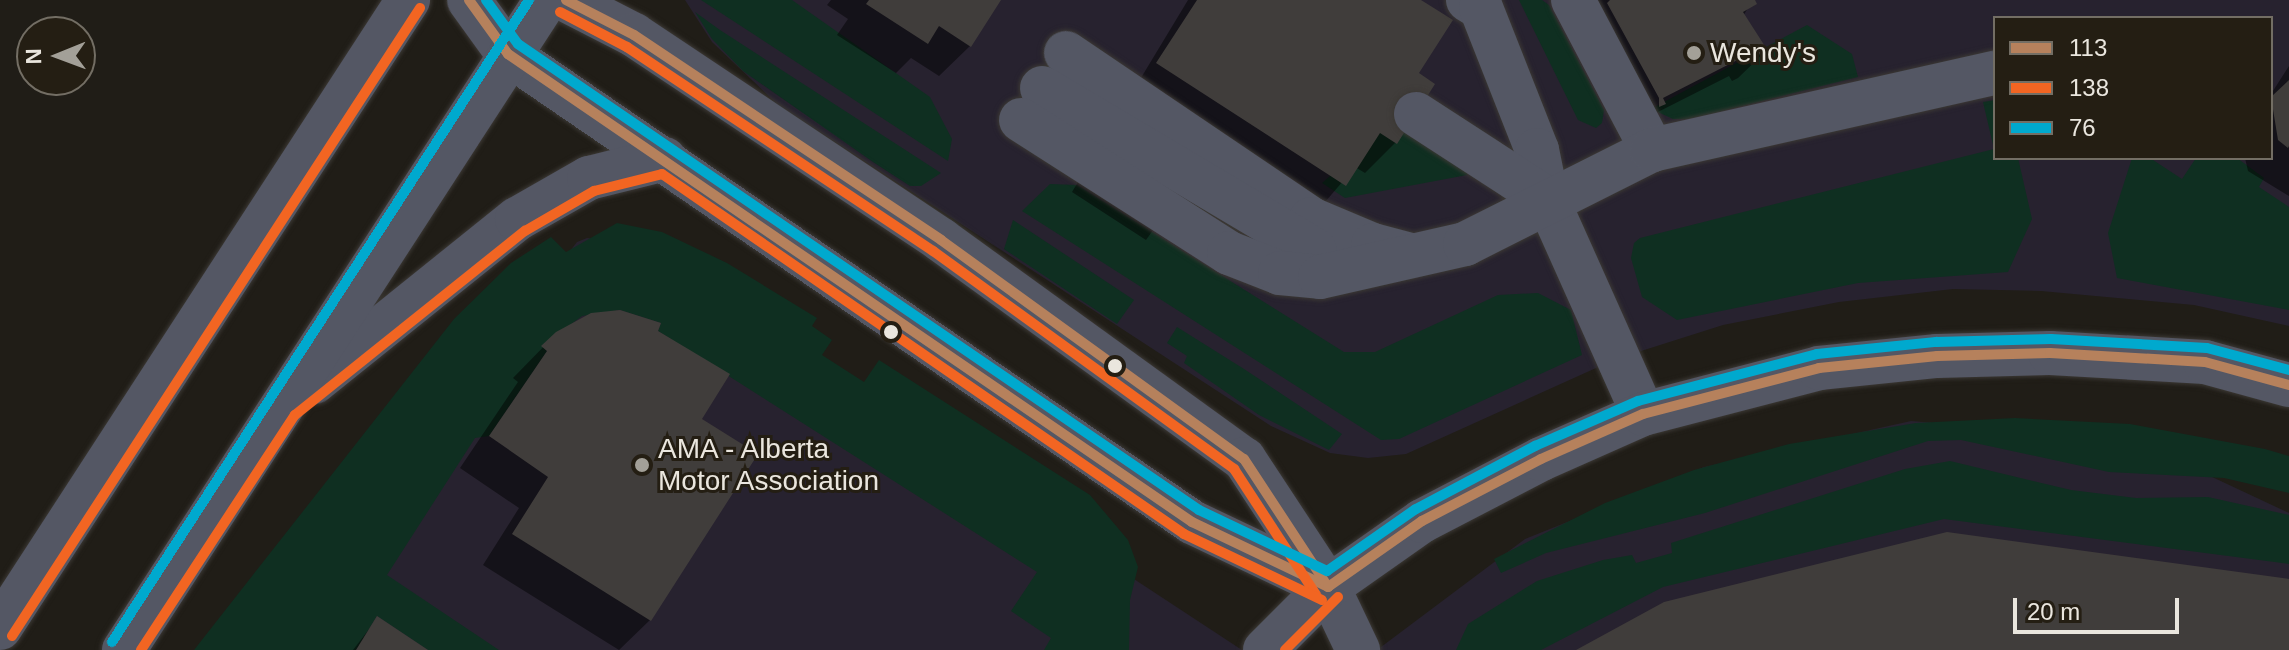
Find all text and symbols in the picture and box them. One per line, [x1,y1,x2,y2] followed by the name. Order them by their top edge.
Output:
[16,16,96,96] north arrow
[1993,16,2273,160] legend
[2069,34,2107,61] text: 113
[1710,36,1816,70] place label: Wendy's
[1685,44,1703,62] marker: Wendy's
[21,48,46,65] text: N
[2069,74,2109,101] text: 138
[2069,114,2096,141] text: 76
[883,324,899,340] unlabelled marker
[1107,358,1123,374] unlabelled marker
[658,432,881,498] place label: AMA - Alberta Motor Association
[633,456,651,474] marker: AMA - Alberta Motor Association
[2017,582,2183,632] scale bar
[2027,598,2080,625] text: 20 m

